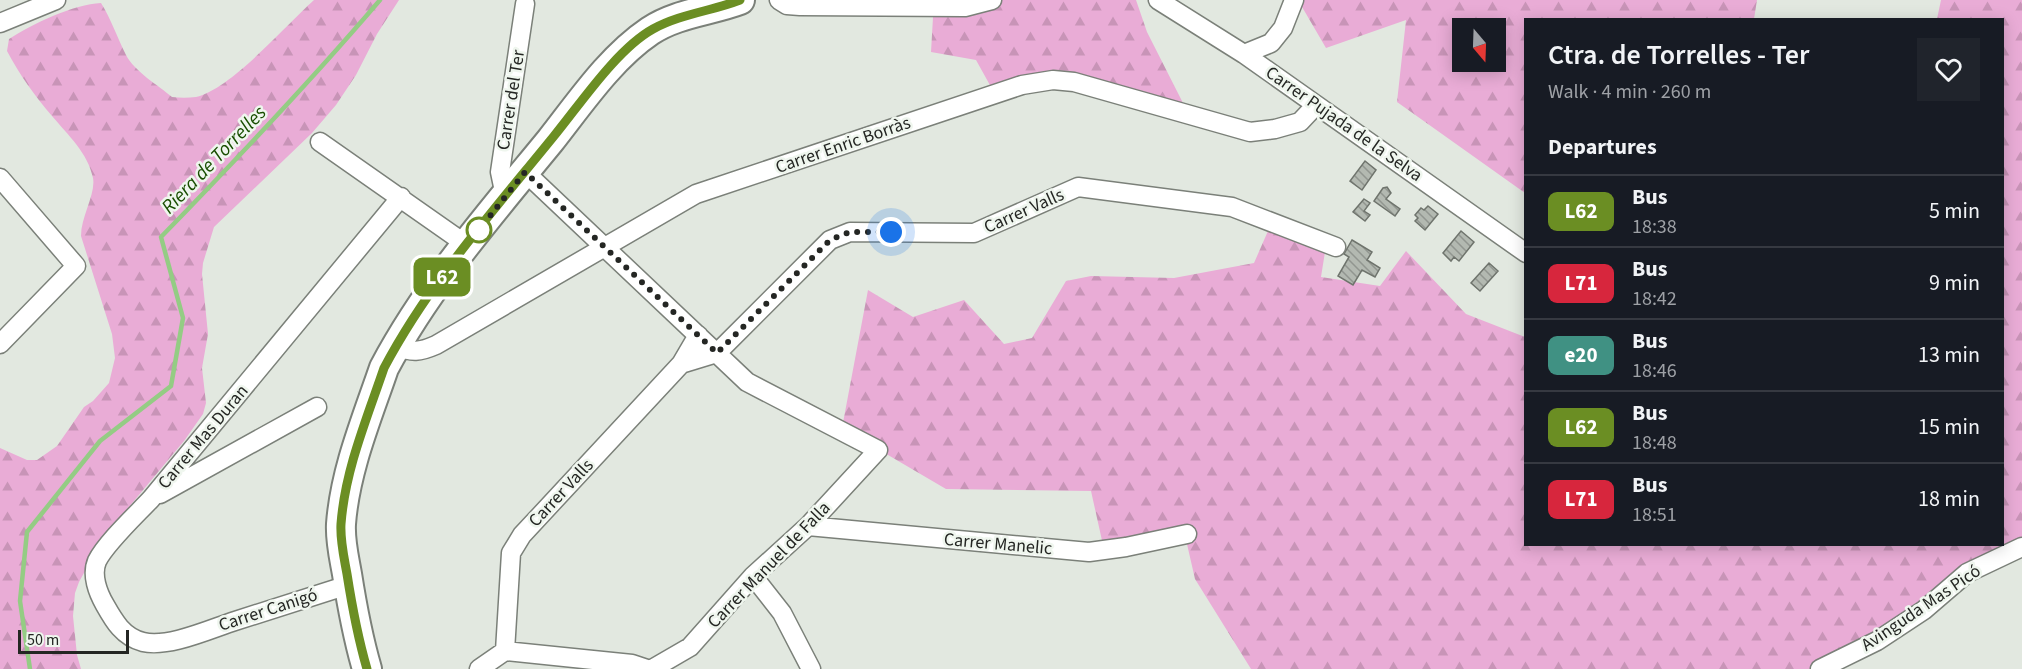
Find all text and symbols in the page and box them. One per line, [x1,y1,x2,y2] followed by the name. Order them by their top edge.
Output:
[1452,18,1506,72] north arrow
[1452,18,1506,72] map controls
[1548,35,1809,75] text: Ctra. de Torrelles - Ter
[1917,38,1980,101] button: heart
[491,47,531,152] street label: Carrer del Ter
[1260,60,1428,188] street label: Carrer Pujada de la Selva
[1548,78,1711,106] text: Walk · 4 min · 260 m
[155,100,273,220] water label: Riera de Torrelles
[772,110,914,180] street label: Carrer Enric Borràs
[1548,131,1657,163] text: Departures
[1632,181,1668,213] text: Bus
[980,182,1068,240] street label: Carrer Valls
[1929,195,1980,227] text: 5 min
[1564,196,1598,226] text: L62
[1632,213,1677,241] text: 18:38
[466,217,492,243] unlabelled marker
[876,217,906,247] your location
[1632,253,1668,285] text: Bus
[408,258,476,296] line badge: L62
[425,262,459,292] text: L62
[1929,267,1980,299] text: 9 min
[1564,268,1598,298] text: L71
[1632,285,1677,313] text: 18:42
[1632,325,1668,357] text: Bus
[1918,339,1980,371] text: 13 min
[1564,340,1598,370] text: e20
[1632,357,1677,385] text: 18:46
[152,379,254,495] street label: Carrer Mas Duran
[1632,397,1668,429] text: Bus
[1918,411,1980,443] text: 15 min
[1564,412,1598,442] text: L62
[1632,429,1677,457] text: 18:48
[523,453,599,533] street label: Carrer Valls
[1632,469,1668,501] text: Bus
[1918,483,1980,515] text: 18 min
[1564,484,1598,514] text: L71
[702,496,836,634] street label: Carrer Manuel de Falla
[1632,501,1677,529] text: 18:51
[943,527,1053,561] street label: Carrer Manelic
[1856,559,1986,657] street label: Avinguda Mas Picó
[215,582,321,638] street label: Carrer Canigó
[18,627,129,654] scale bar
[27,629,59,651] text: 50 m

